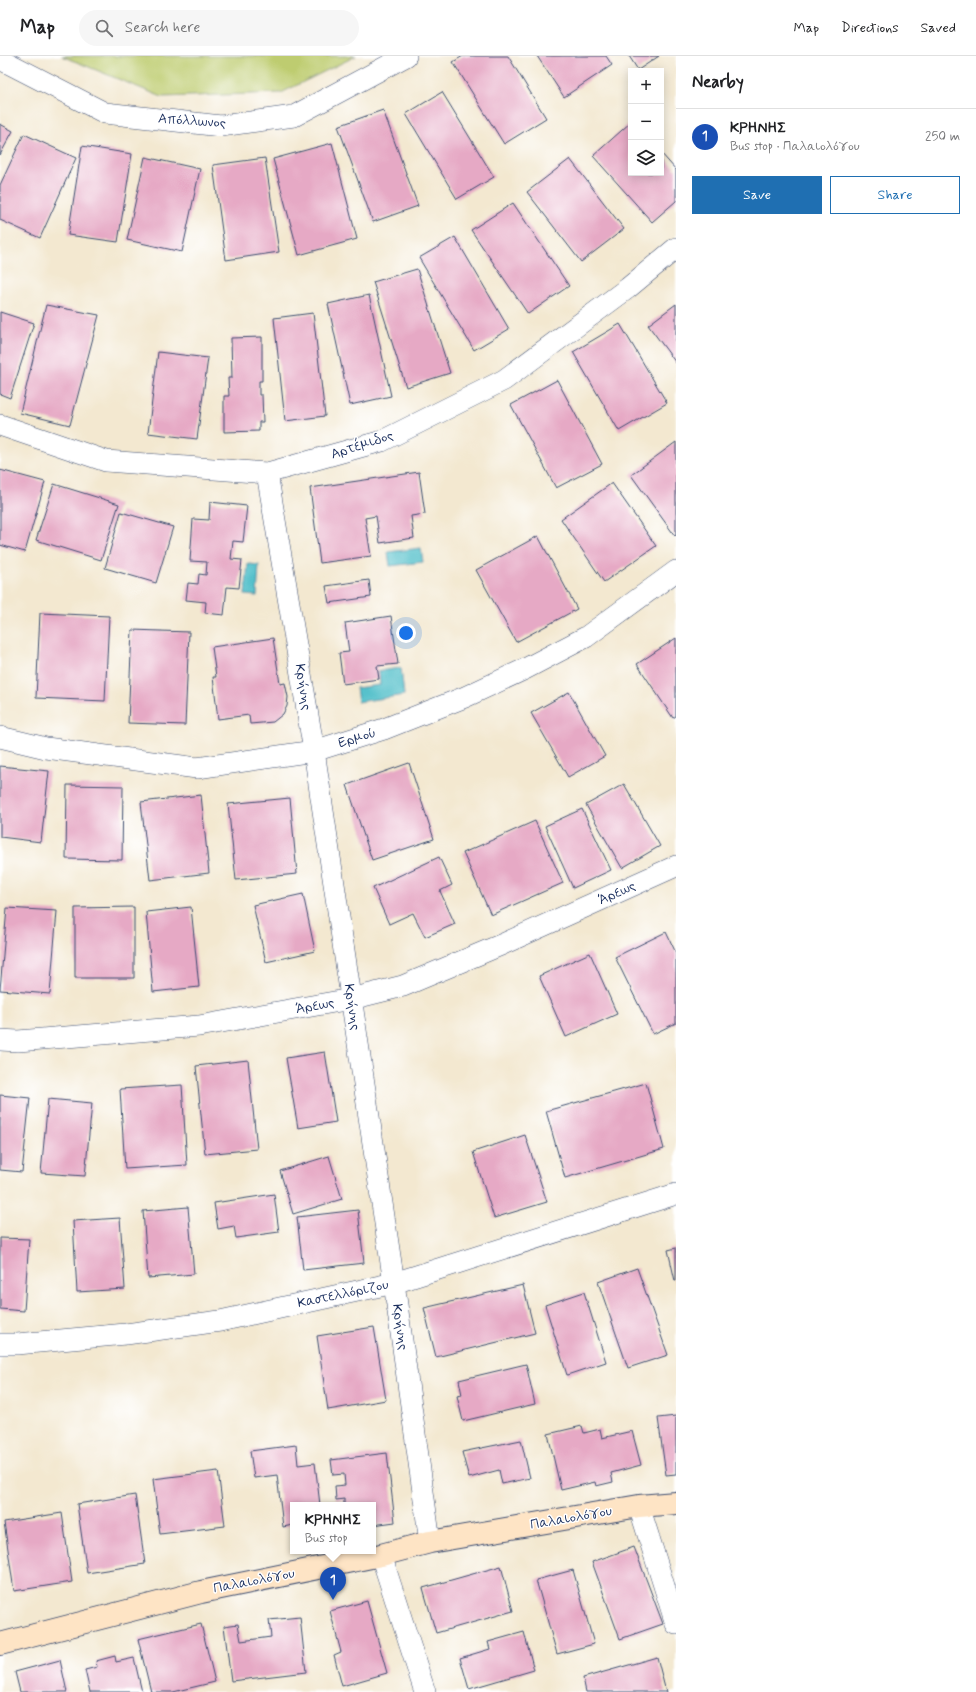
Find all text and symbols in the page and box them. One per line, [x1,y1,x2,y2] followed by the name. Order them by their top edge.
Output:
[79,10,359,46] search box
[20,15,55,40] text: Map
[93,17,115,39] icon: search
[125,18,200,38] text: Search here
[793,19,819,37] text: Map
[841,19,899,37] text: Directions
[921,19,956,37] text: Saved
[628,68,664,176] map controls
[628,68,664,104] button: +
[692,71,744,93] text: Nearby
[628,104,664,140] button: −
[157,110,227,132] street label: Απόλλωνος
[730,118,786,138] text: ΚΡΗΝΗΣ
[702,128,708,145] text: 1
[925,128,960,145] text: 250 m
[730,138,860,155] text: Bus stop · Παλαιολόγου
[628,140,664,176] button: layers
[692,176,822,214] button: Save
[830,176,960,214] button: Share
[328,425,396,464] street label: Αρτέμιδος
[396,623,416,643] your location
[290,663,316,711] street label: Κρήνης
[336,724,378,752] street label: Ερμού
[596,877,638,909] street label: Άρεως
[339,983,365,1031] street label: Κρήνης
[294,994,336,1018] street label: Άρεως
[296,1276,390,1312] street label: Καστελλόριζου
[388,1303,412,1351] street label: Κρήνης
[290,1502,376,1554] popup
[529,1502,613,1534] street label: Παλαιολόγου
[305,1510,361,1530] text: ΚΡΗΝΗΣ
[305,1530,348,1547] text: Bus stop
[212,1564,296,1598] street label: Παλαιολόγου
[320,1567,346,1600] pin: 1

